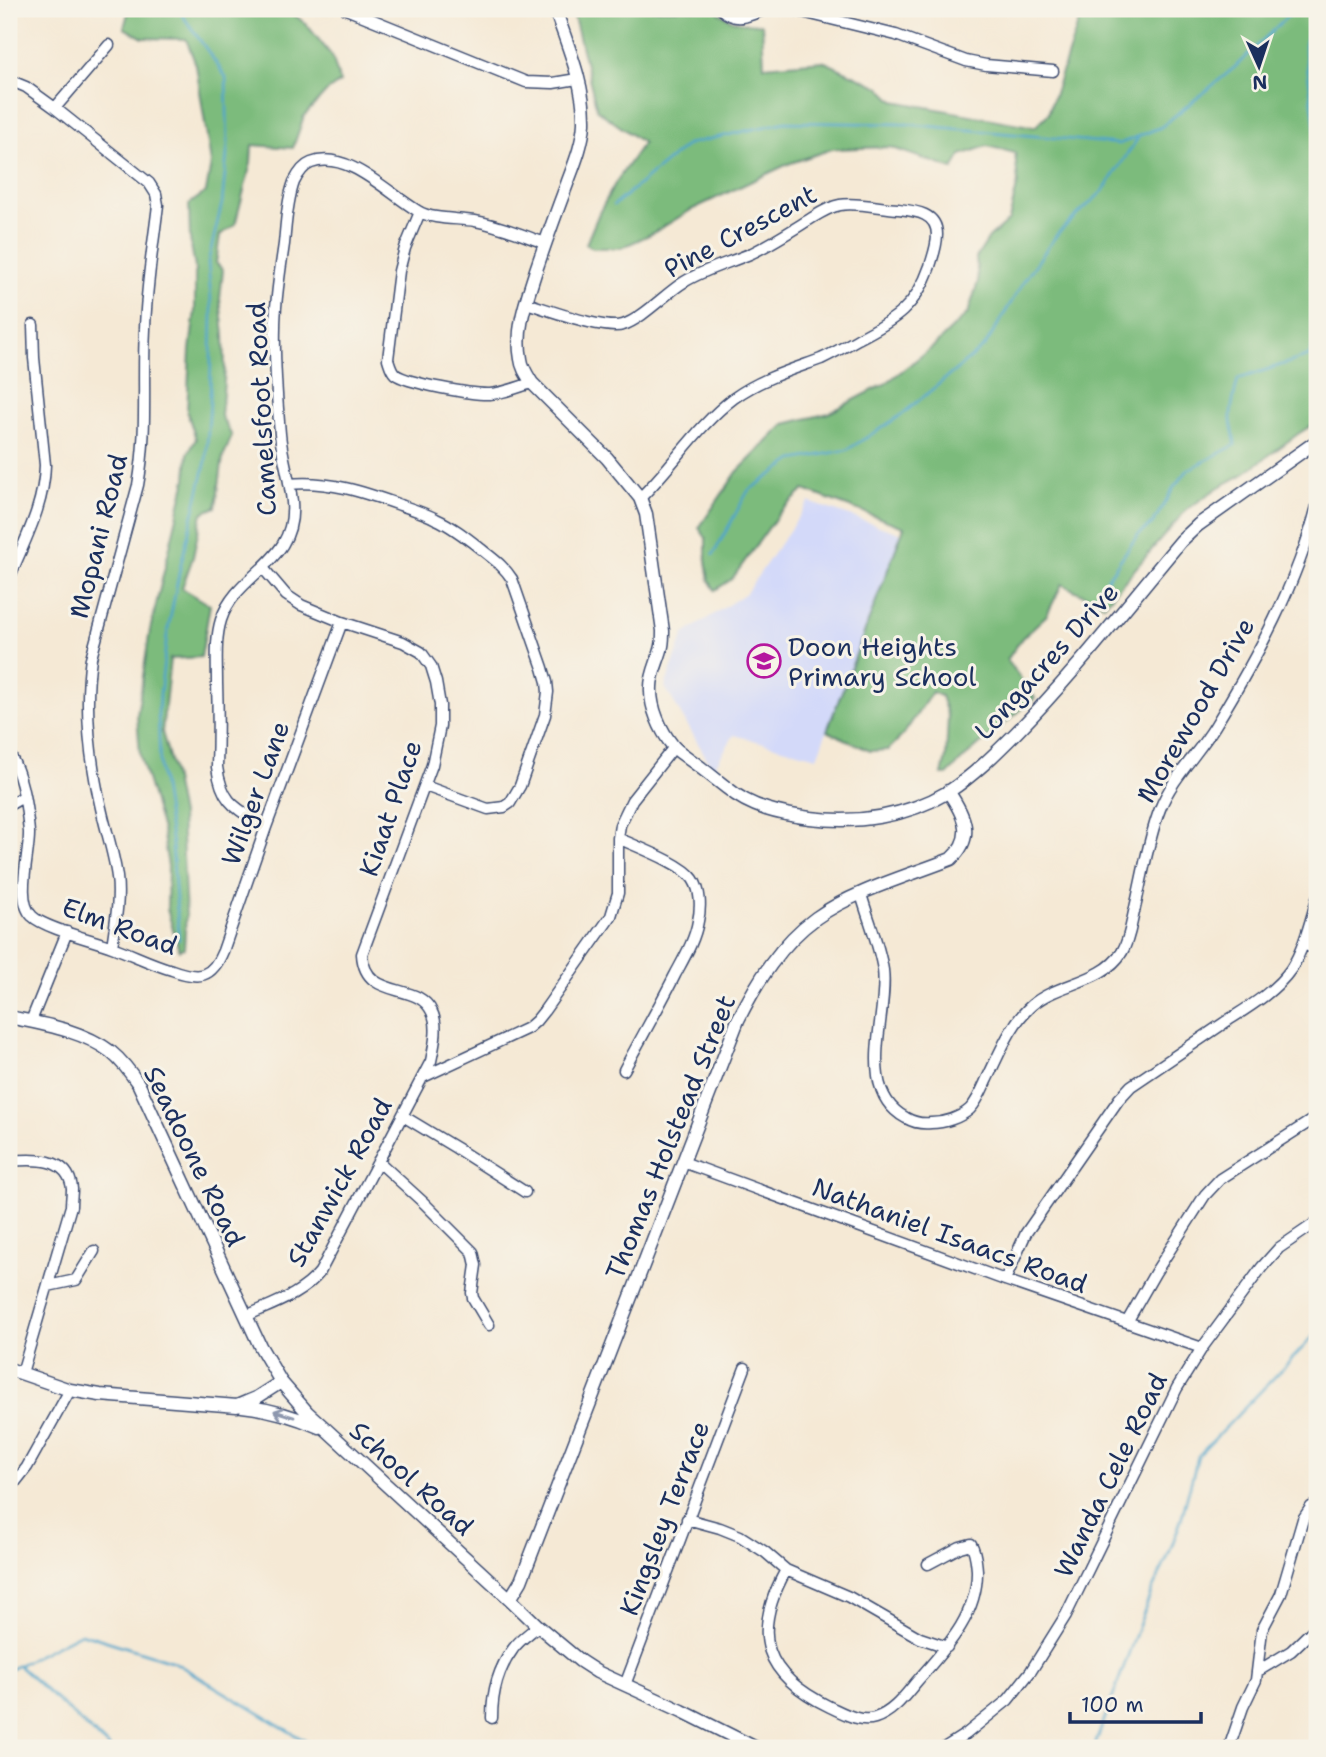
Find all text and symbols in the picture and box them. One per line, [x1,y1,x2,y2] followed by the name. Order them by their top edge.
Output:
[1224,32,1294,102] north arrow
[1252,70,1268,95] text: N
[658,176,822,286] street label: Pine Crescent
[238,301,284,517] street label: Camelsfoot Road
[61,450,135,622] street label: Mopani Road
[966,575,1126,747] street label: Longacres Drive
[1128,611,1262,809] street label: Morewood Drive
[788,629,977,694] place label: Doon Heights Primary School
[745,642,783,680] school or university icon: Doon Heights Primary School
[213,716,297,870] street label: Wilger Lane
[350,735,430,881] street label: Kiaat Place
[58,889,182,963] street label: Elm Road
[597,989,743,1285] street label: Thomas Holstead Street
[136,1060,254,1252] street label: Seadoone Road
[278,1091,400,1273] street label: Stanwick Road
[808,1169,1092,1301] street label: Nathaniel Isaacs Road
[1045,1367,1175,1583] street label: Wanda Cele Road
[273,1407,295,1420] one-way arrow
[342,1413,482,1543] street label: School Road
[611,1416,717,1620] street label: Kingsley Terrace
[1070,1680,1202,1724] scale bar
[1081,1691,1144,1719] text: 100 m

